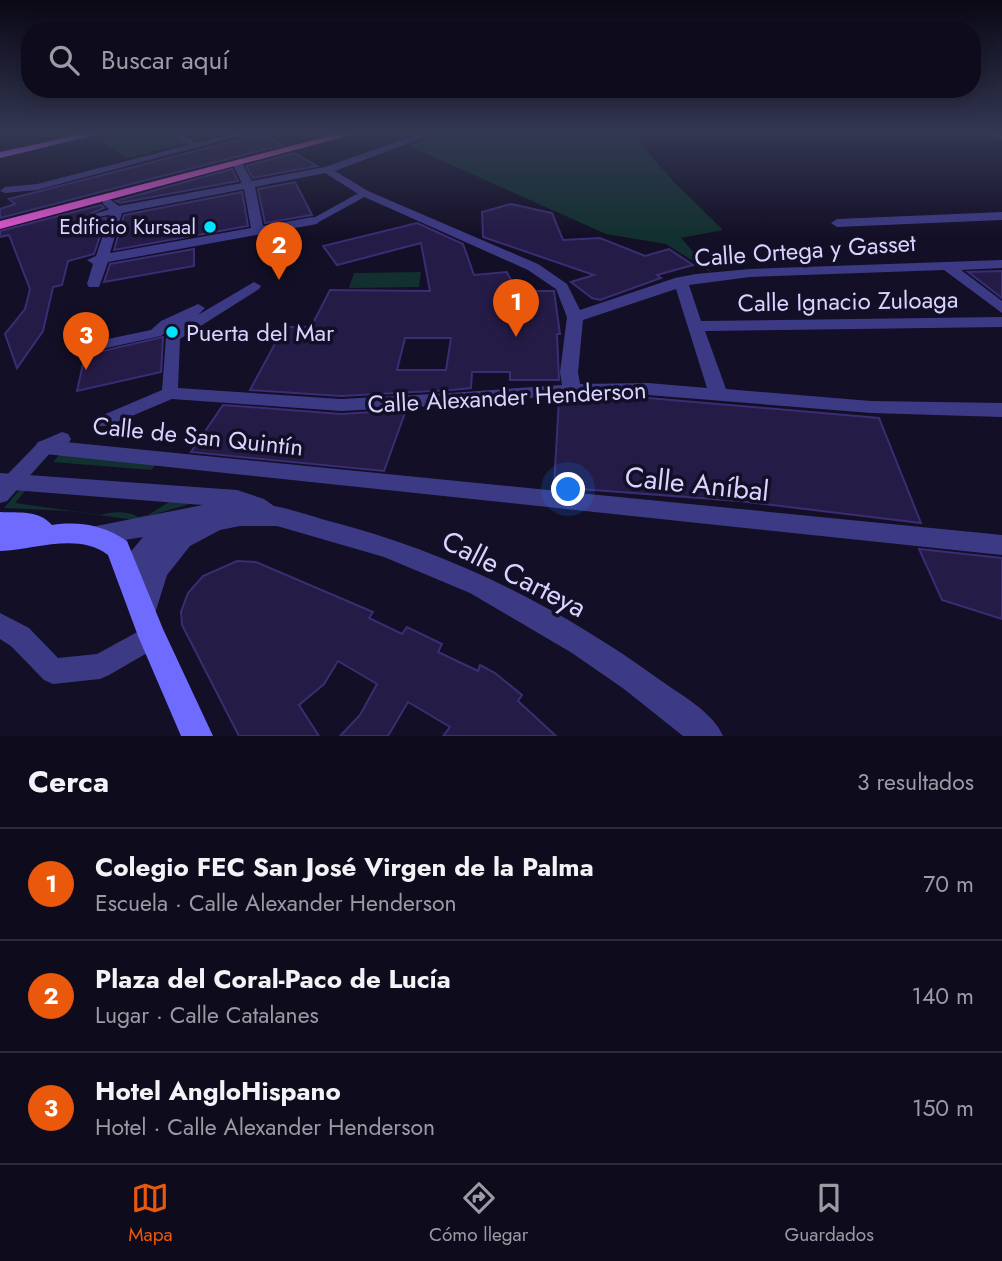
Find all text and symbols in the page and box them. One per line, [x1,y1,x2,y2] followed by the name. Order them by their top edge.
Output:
[21,21,981,98] search box
[45,41,83,79] icon: search
[101,41,229,79] text: Buscar aquí
[59,212,196,242] place label: Edificio Kursaal
[202,219,218,235] marker: Edificio Kursaal
[256,222,302,280] pin: 2
[693,225,917,275] street label: Calle Ortega y Gasset
[493,279,539,337] pin: 1
[737,282,959,320] street label: Calle Ignacio Zuloaga
[63,312,109,370] pin: 3
[186,315,335,350] place label: Puerta del Mar
[164,324,180,340] marker: Puerta del Mar
[367,372,647,422] street label: Calle Alexander Henderson
[91,408,305,464] street label: Calle de San Quintín
[623,456,771,512] street label: Calle Aníbal
[551,472,585,506] your location
[435,520,593,628] street label: Calle Carteya
[28,760,109,803] text: Cerca
[857,765,974,799] text: 3 resultados
[95,848,594,886] text: Colegio FEC San José Virgen de la Palma
[45,867,57,901] text: 1
[923,867,974,901] text: 70 m
[95,886,457,920] text: Escuela · Calle Alexander Henderson
[95,960,451,998] text: Plaza del Coral-Paco de Lucía
[43,979,59,1013] text: 2
[912,979,974,1013] text: 140 m
[95,998,319,1032] text: Lugar · Calle Catalanes
[95,1072,341,1110] text: Hotel AngloHispano
[44,1091,58,1125] text: 3
[912,1091,974,1125] text: 150 m
[95,1110,435,1144] text: Hotel · Calle Alexander Henderson
[128,1179,173,1248] tab: Mapa
[429,1179,528,1248] tab: Cómo llegar
[785,1179,874,1248] tab: Guardados

